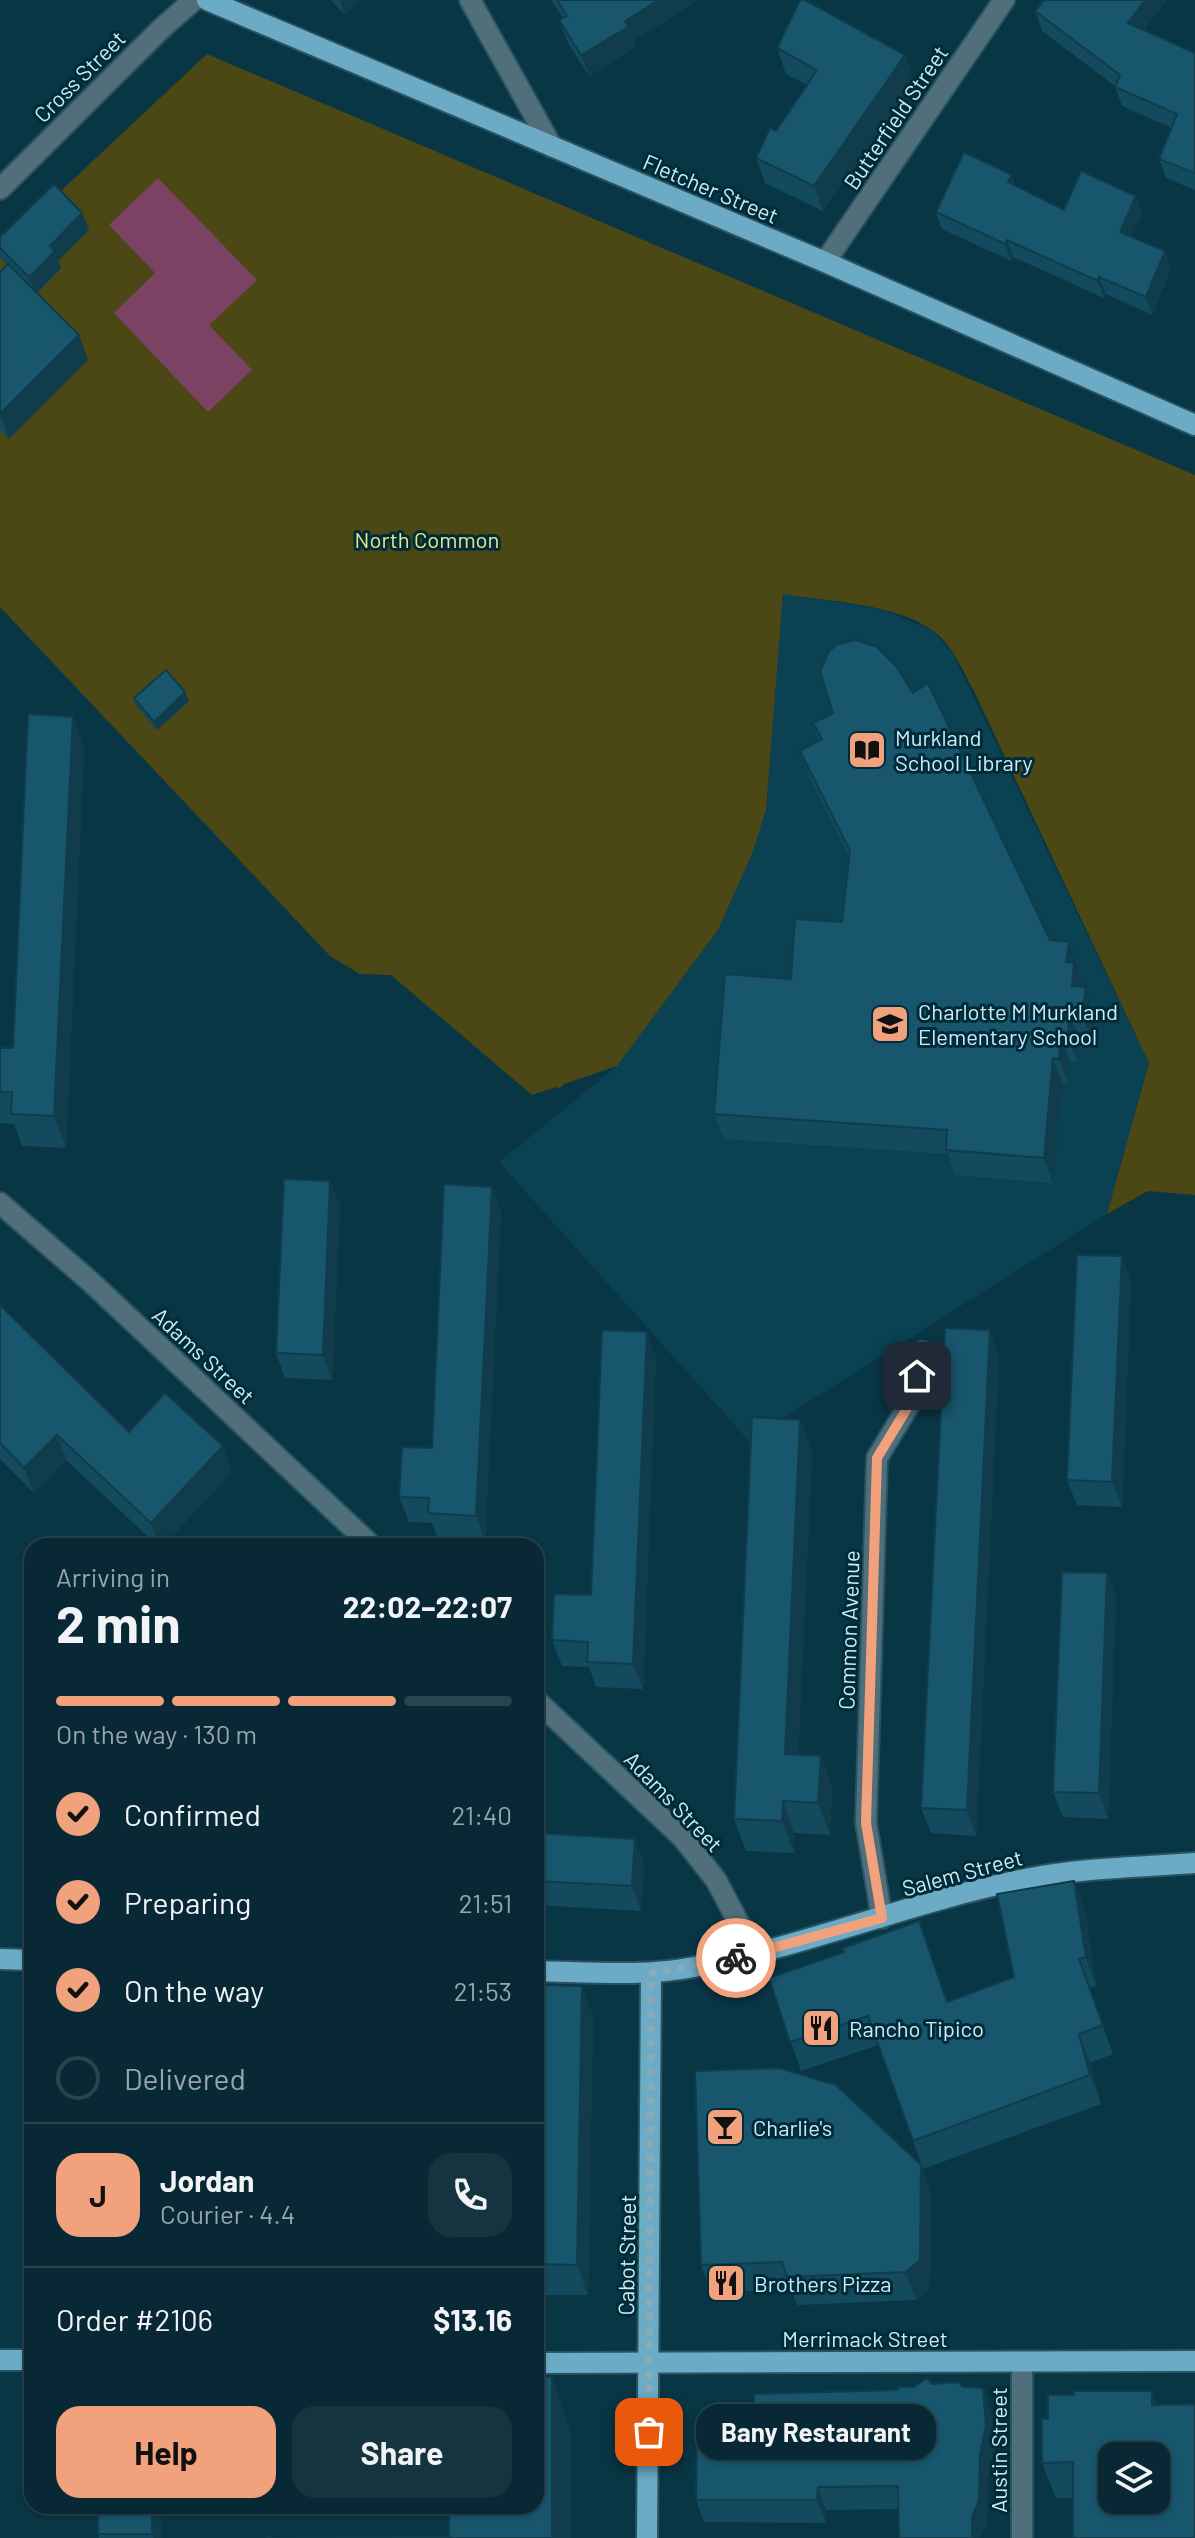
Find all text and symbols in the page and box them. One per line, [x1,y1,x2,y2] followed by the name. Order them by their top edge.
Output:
[28,25,130,127] street label: Cross Street
[837,40,953,194] street label: Butterfield Street
[640,148,782,228] street label: Fletcher Street
[355,526,499,552] park label: North Common
[895,724,1033,775] place label: Murkland School Library
[846,729,888,771] library icon: Murkland School Library
[918,998,1118,1049] place label: Charlotte M Murkland Elementary School
[869,1003,911,1045] school or university icon: Charlotte M Murkland Elementary School
[148,1301,260,1409] street label: Adams Street
[883,1342,951,1410] pin
[895,1354,939,1398] icon: home
[832,1550,864,1710] street label: Common Avenue
[56,1561,170,1592] text: Arriving in
[343,1588,512,1624] text: 22:02–22:07
[56,1591,181,1653] text: 2 min
[56,1718,257,1749] text: On the way · 130 m
[620,1745,728,1857] street label: Adams Street
[56,1792,100,1836] icon: check
[124,1796,261,1832] text: Confirmed
[451,1799,512,1830] text: 21:40
[899,1843,1025,1901] street label: Salem Street
[56,1880,100,1924] icon: check
[124,1884,251,1920] text: Preparing
[459,1887,512,1918] text: 21:51
[696,1918,776,1998] courier
[714,1936,758,1980] icon: bike
[56,1968,100,2012] icon: check
[124,1972,264,2008] text: On the way
[454,1975,512,2006] text: 21:53
[800,2007,842,2049] restaurant icon: Rancho Tipico
[849,2015,984,2041] place label: Rancho Tipico
[124,2060,246,2096] text: Delivered
[704,2106,746,2148] bar icon: Charlie's
[753,2114,832,2140] place label: Charlie's
[428,2153,512,2237] button: phone
[160,2162,255,2198] text: Jordan
[89,2177,107,2213] text: J
[612,2194,640,2316] street label: Cabot Street
[160,2198,295,2229] text: Courier · 4.4
[705,2262,747,2304] restaurant icon: Brothers Pizza
[754,2270,891,2296] place label: Brothers Pizza
[56,2301,213,2337] text: Order #2106
[433,2301,512,2337] text: $13.16
[782,2325,948,2351] street label: Merrimack Street
[985,2387,1011,2513] street label: Austin Street
[615,2398,683,2466] pin
[697,2404,937,2460] callout: Bany Restaurant
[56,2406,276,2498] button: Help
[292,2406,512,2498] button: Share
[627,2410,671,2454] icon: bag
[721,2416,911,2447] text: Bany Restaurant
[1098,2442,1170,2514] map controls
[1098,2442,1170,2514] button: layers

